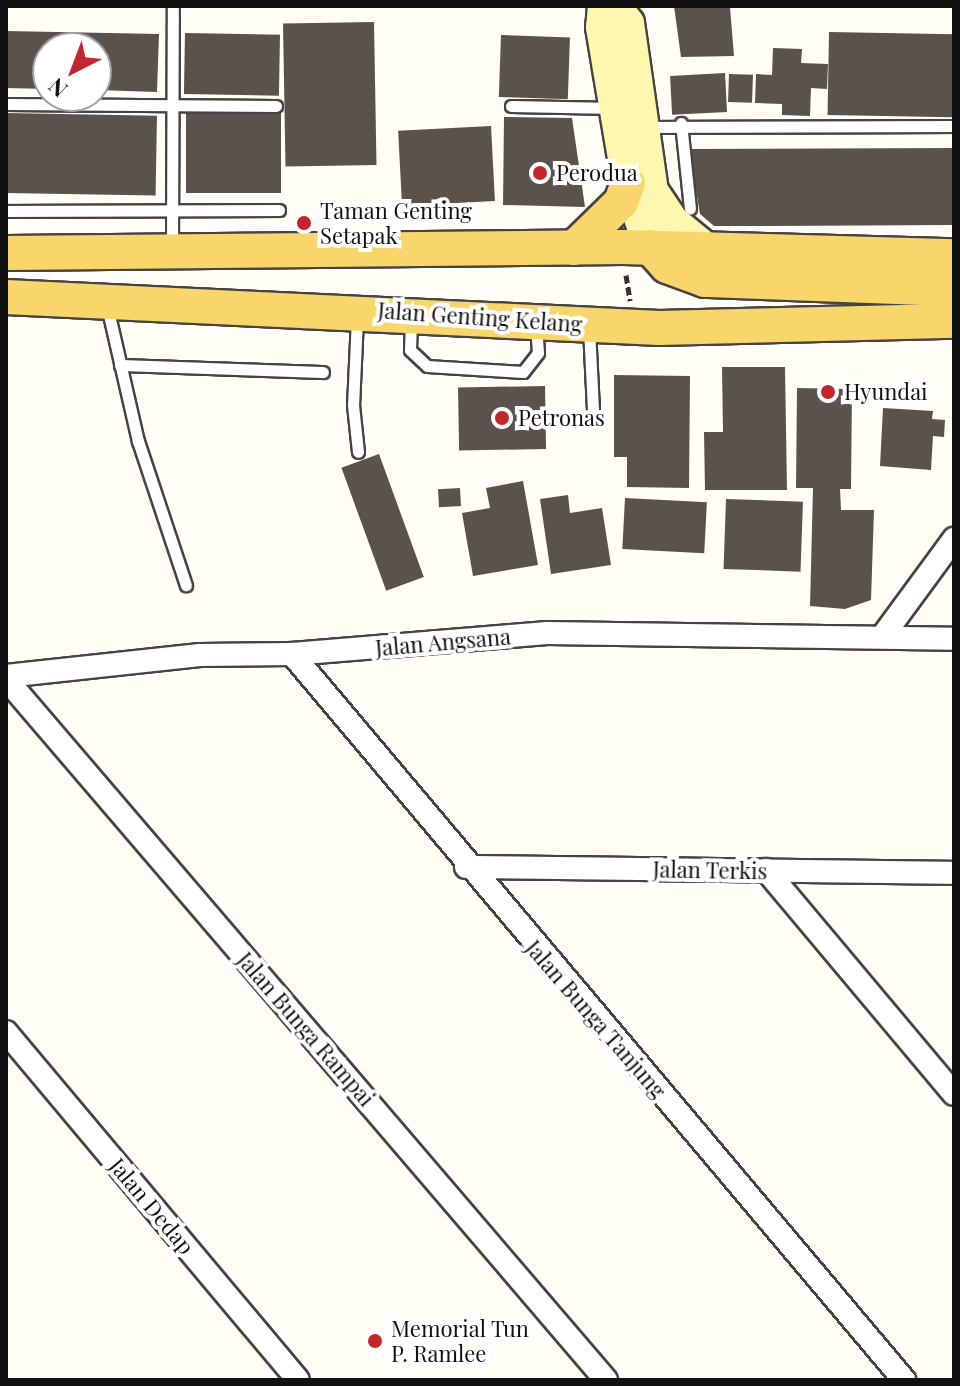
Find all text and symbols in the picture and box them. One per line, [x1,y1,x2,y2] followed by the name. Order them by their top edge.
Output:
[32,32,112,112] north arrow
[41,72,73,105] text: N
[556,160,638,186] place label: Perodua
[531,164,549,182] marker: Perodua
[320,197,472,248] place label: Taman Genting Setapak
[295,214,313,232] marker: Taman Genting Setapak
[377,297,583,337] street label: Jalan Genting Kelang
[844,379,928,405] place label: Hyundai
[819,383,837,401] marker: Hyundai
[518,405,605,431] place label: Petronas
[493,409,511,427] marker: Petronas
[374,623,512,661] street label: Jalan Angsana
[652,856,768,884] street label: Jalan Terkis
[520,934,672,1104] street label: Jalan Bunga Tanjung
[232,947,380,1111] street label: Jalan Bunga Rampai
[104,1153,200,1259] street label: Jalan Dedap
[391,1315,529,1366] place label: Memorial Tun P. Ramlee
[366,1332,384,1350] marker: Memorial Tun P. Ramlee

